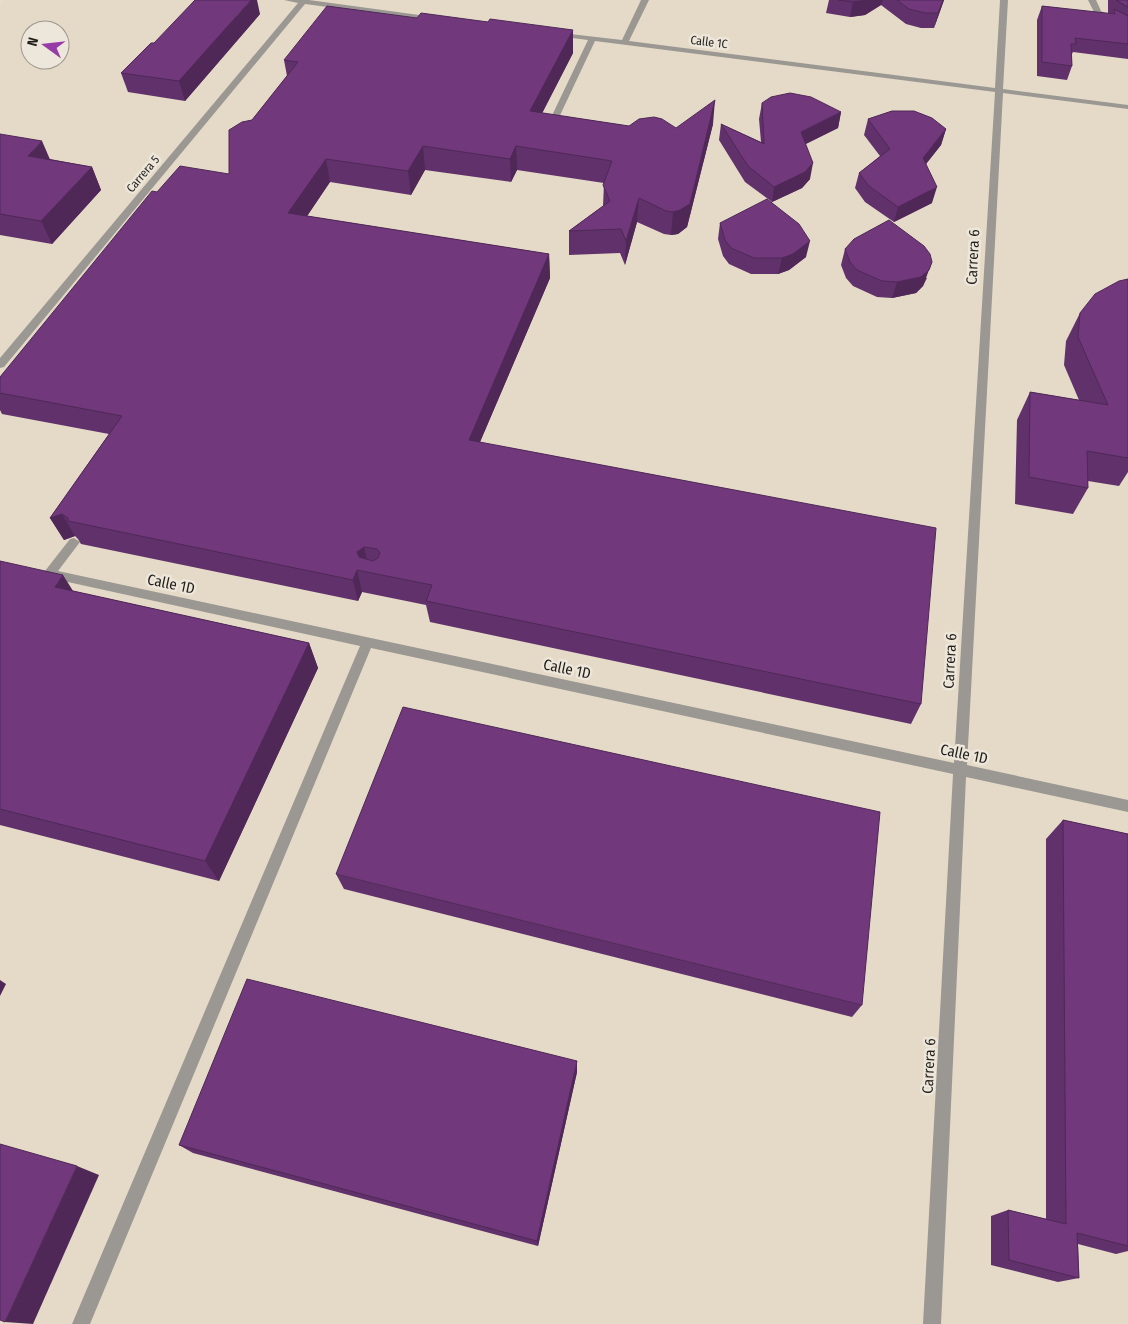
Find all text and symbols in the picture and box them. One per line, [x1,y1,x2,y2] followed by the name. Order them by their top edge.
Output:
[20,20,70,70] north arrow
[690,33,728,51] street label: Calle 1C
[24,36,42,48] text: N
[124,152,163,195] street label: Carrera 5
[963,229,983,285] street label: Carrera 6
[146,570,196,598] street label: Calle 1D
[940,633,960,689] street label: Carrera 6
[542,655,592,683] street label: Calle 1D
[939,740,989,768] street label: Calle 1D
[919,1038,939,1094] street label: Carrera 6

